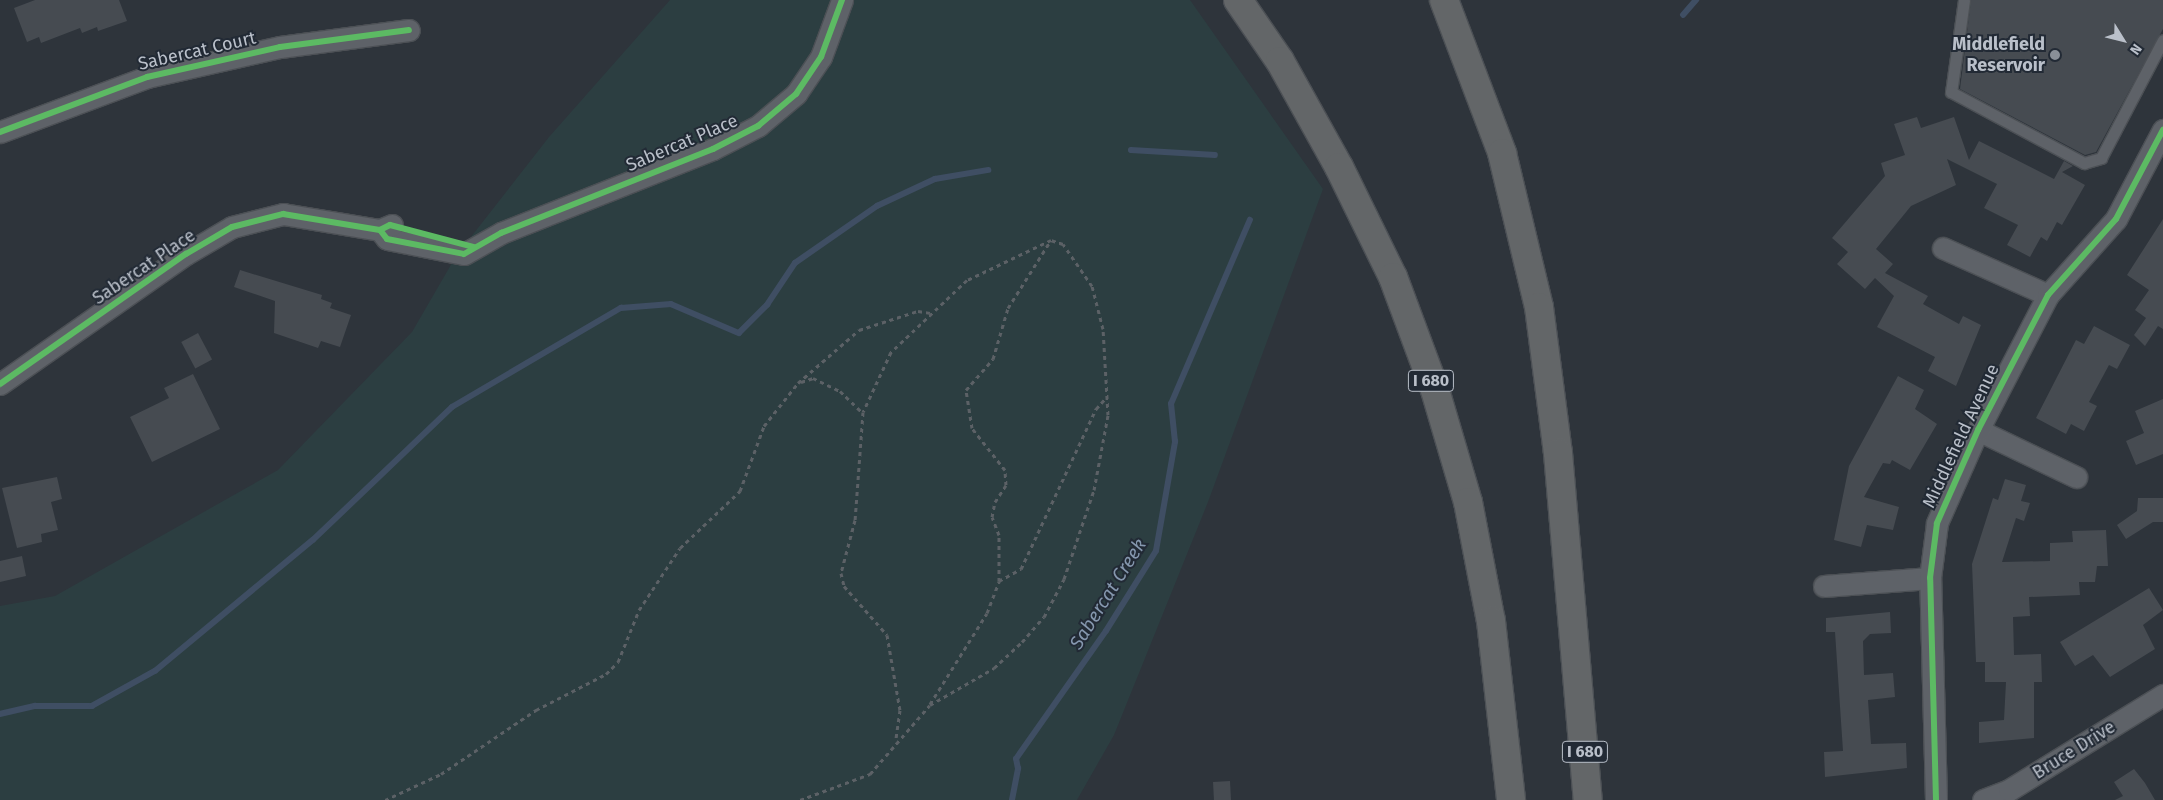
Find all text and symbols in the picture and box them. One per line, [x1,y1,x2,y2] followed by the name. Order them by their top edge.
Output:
[2098,15,2148,65] north arrow
[136,27,258,75] street label: Sabercat Court
[1952,34,2045,76] place label: Middlefield Reservoir
[2126,40,2145,58] text: N
[2049,49,2061,61] marker: Middlefield Reservoir
[623,110,741,176] street label: Sabercat Place
[89,225,199,309] street label: Sabercat Place
[1918,361,2004,511] street label: Middlefield Avenue
[1407,368,1455,394] road number: I 680
[1065,534,1151,654] water label: Sabercat Creek
[2029,716,2119,784] street label: Bruce Drive
[1561,739,1609,766] road number: I 680

